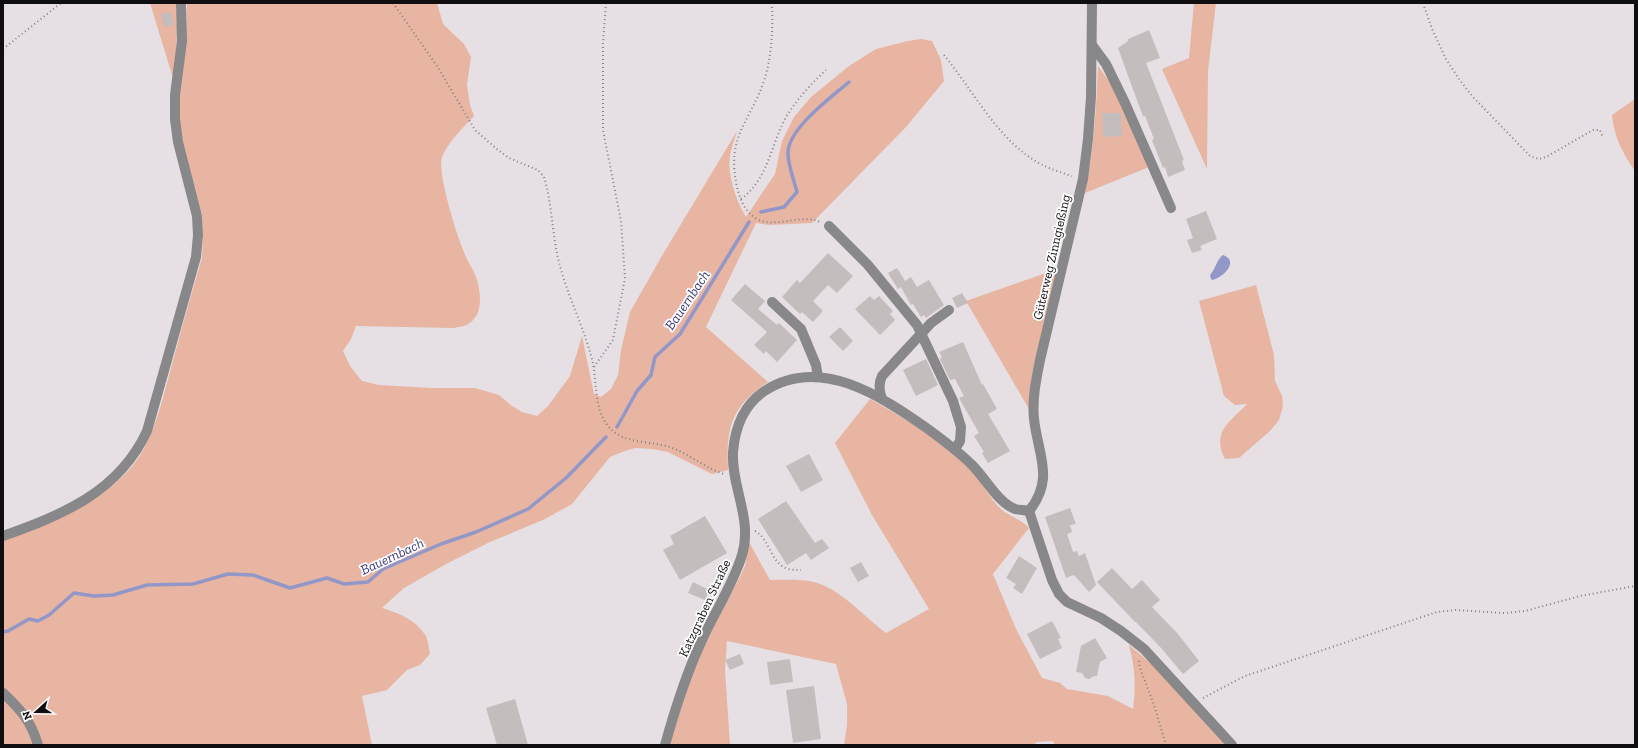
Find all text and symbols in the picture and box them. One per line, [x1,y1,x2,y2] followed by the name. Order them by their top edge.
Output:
[1030,193,1073,321] street label: Güterweg Zinngießing
[661,267,714,333] water label: Bauernbach
[358,534,427,579] water label: Bauernbach
[675,557,734,659] street label: Katzgraben Straße
[16,692,56,732] north arrow
[19,709,35,722] text: N

